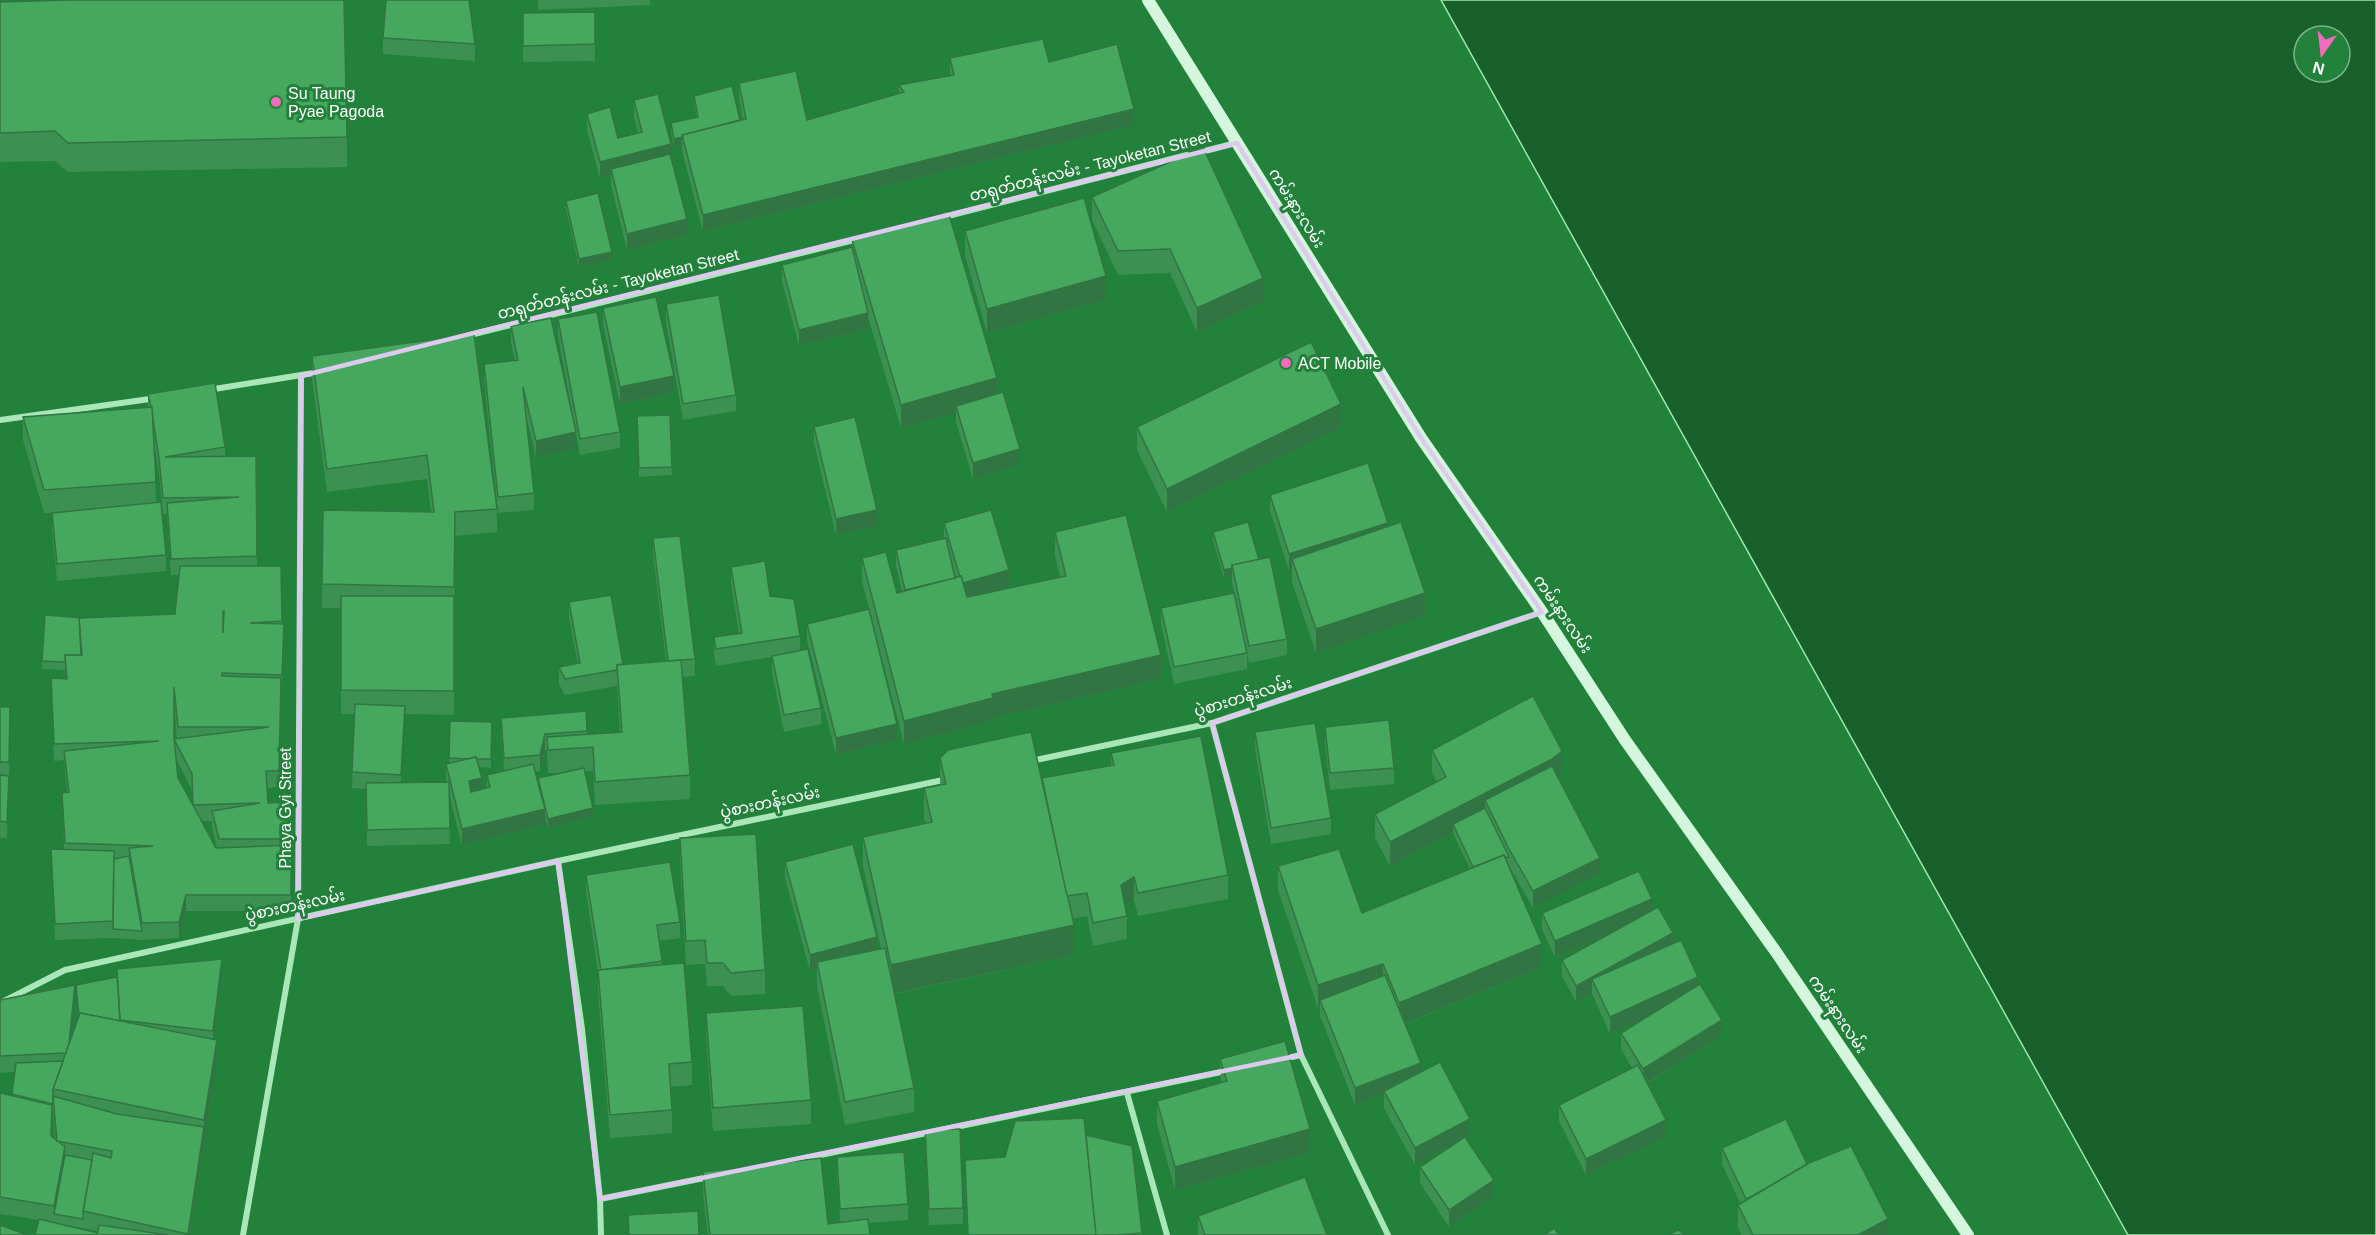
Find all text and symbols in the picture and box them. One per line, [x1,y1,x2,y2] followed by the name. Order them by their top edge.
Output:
[2292,24,2352,84] north arrow
[2311,58,2326,78] text: N
[288,85,384,120] place label: Su Taung Pyae Pagoda
[269,95,283,109] marker: Su Taung Pyae Pagoda
[967,125,1214,210] street label: တရုတ်တန်းလမ်း - Tayoketan Street
[1262,163,1331,254] street label: ကမ်းနားလမ်း
[495,243,742,328] street label: တရုတ်တန်းလမ်း - Tayoketan Street
[1298,355,1381,372] place label: ACT Mobile
[1279,356,1293,370] marker: ACT Mobile
[1526,570,1598,659] street label: ကမ်းနားလမ်း
[1191,671,1295,725] street label: ပွဲစားတန်းလမ်း
[277,747,294,868] street label: Phaya Gyi Street
[718,780,822,826] street label: ပွဲစားတန်းလမ်း
[243,883,347,929] street label: ပွဲစားတန်းလမ်း
[1801,970,1873,1059] street label: ကမ်းနားလမ်း

